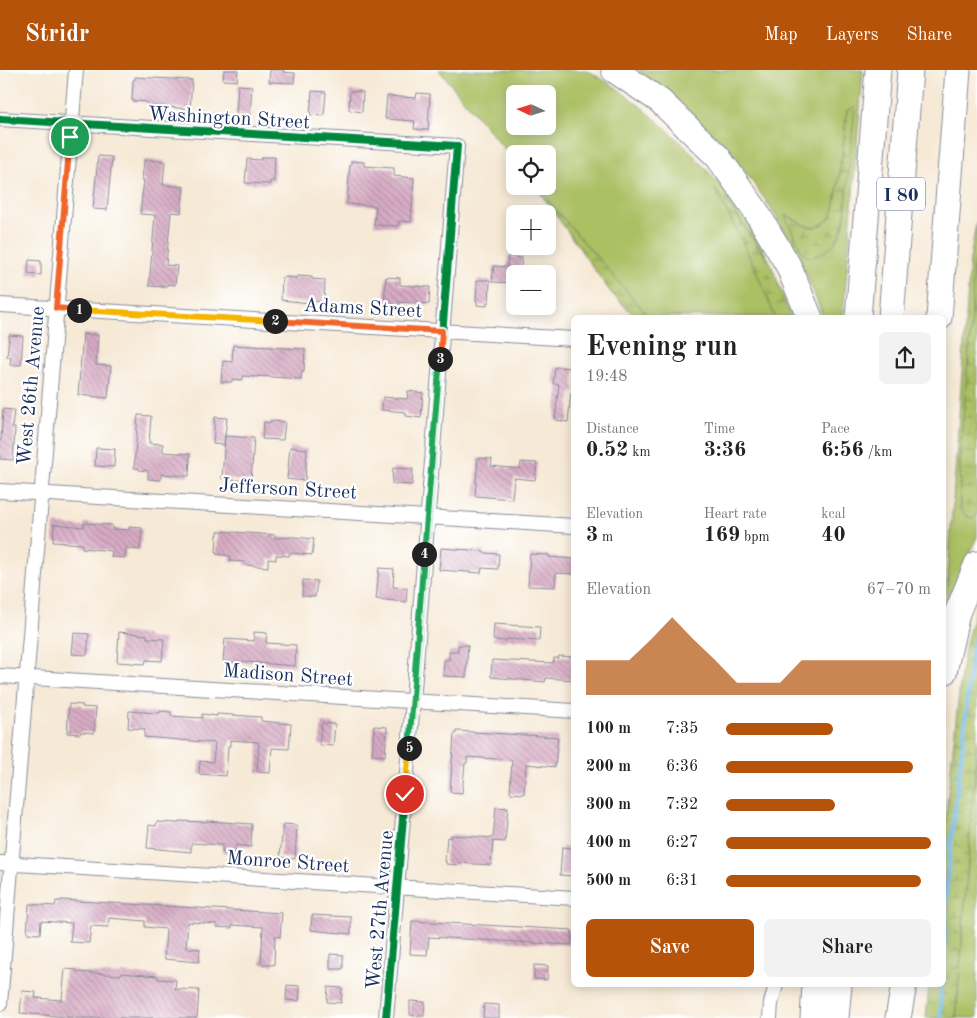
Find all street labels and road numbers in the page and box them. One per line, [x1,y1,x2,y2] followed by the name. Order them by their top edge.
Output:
[147,105,311,133] street label: Washington Street
[877,178,925,210] road number: I 80
[303,296,423,322] street label: Adams Street
[15,306,49,467] street label: West 26th Avenue
[218,476,358,504] street label: Jefferson Street
[222,661,354,691] street label: Madison Street
[364,830,398,991] street label: West 27th Avenue
[226,849,350,877] street label: Monroe Street

